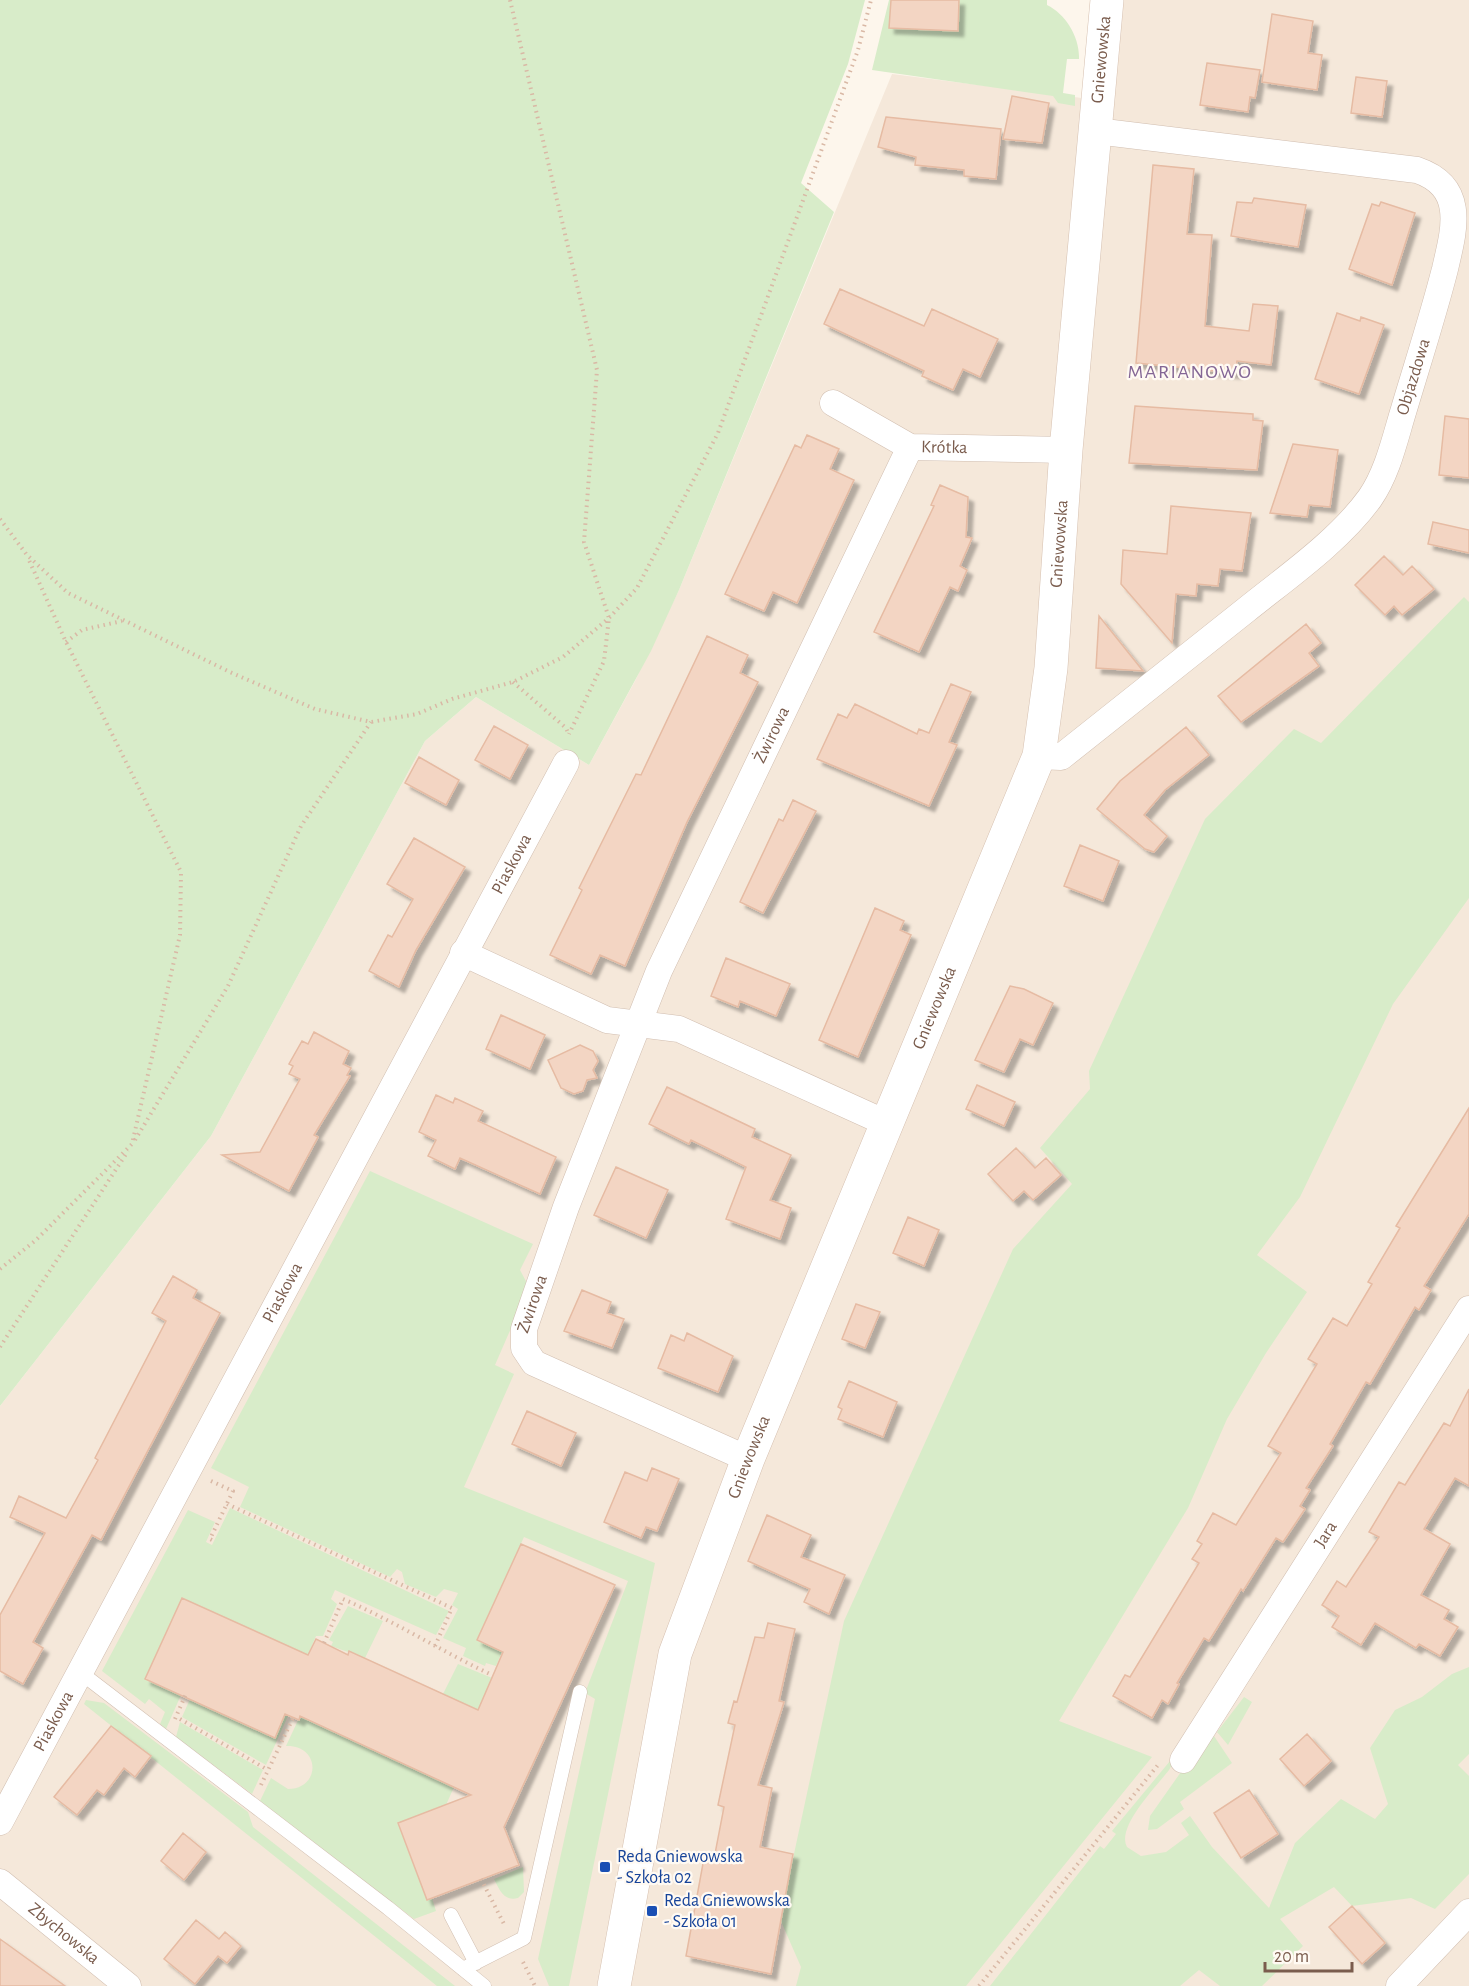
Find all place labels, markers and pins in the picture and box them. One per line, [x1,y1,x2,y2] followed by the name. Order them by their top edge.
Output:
[617,1848,743,1887] place label: Reda Gniewowska - Szkoła 02
[598,1860,612,1874] marker: Reda Gniewowska - Szkoła 02
[664,1892,790,1931] place label: Reda Gniewowska - Szkoła 01
[645,1904,659,1918] marker: Reda Gniewowska - Szkoła 01

